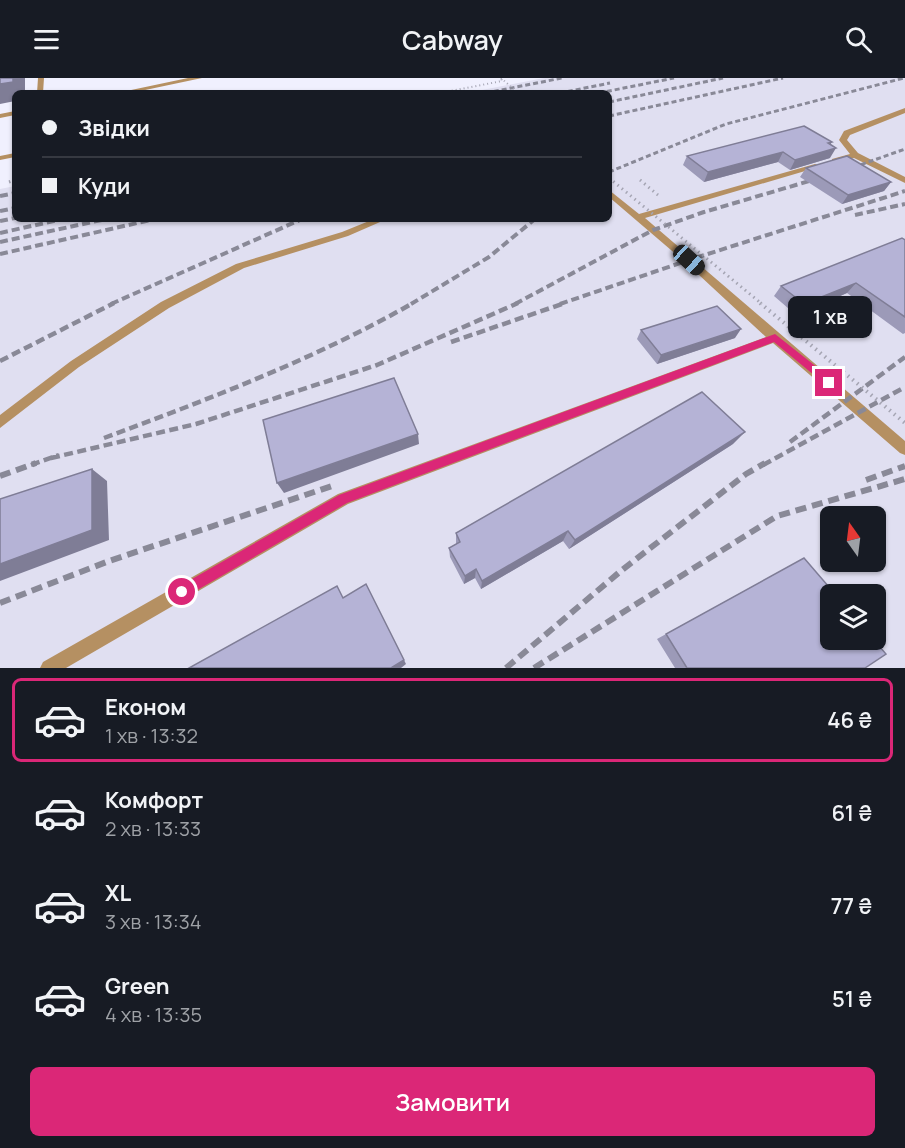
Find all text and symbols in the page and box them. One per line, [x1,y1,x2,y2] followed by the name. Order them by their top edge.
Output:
[402,21,503,58] text: Cabway
[30,23,63,56] icon: menu
[842,23,875,56] icon: search
[78,113,150,143] text: Звідки
[78,171,130,201] text: Куди
[670,241,708,279] car
[787,296,871,338] callout: 1 хв
[813,303,847,330] text: 1 хв
[815,369,842,396] route end
[820,506,886,572] north arrow
[820,506,886,650] map controls
[168,578,195,605] route start
[820,584,886,650] button: layers
[105,692,186,722] text: Економ
[33,693,87,747] icon: car
[827,705,872,735] text: 46 ₴
[105,722,198,749] text: 1 хв · 13:32
[105,785,203,815] text: Комфорт
[33,786,87,840] icon: car
[831,798,872,828] text: 61 ₴
[105,815,201,842] text: 2 хв · 13:33
[105,878,131,908] text: XL
[33,879,87,933] icon: car
[831,891,872,921] text: 77 ₴
[105,908,202,935] text: 3 хв · 13:34
[105,971,170,1001] text: Green
[33,972,87,1026] icon: car
[832,984,872,1014] text: 51 ₴
[105,1001,202,1028] text: 4 хв · 13:35
[30,1067,875,1136] button: Замовити

